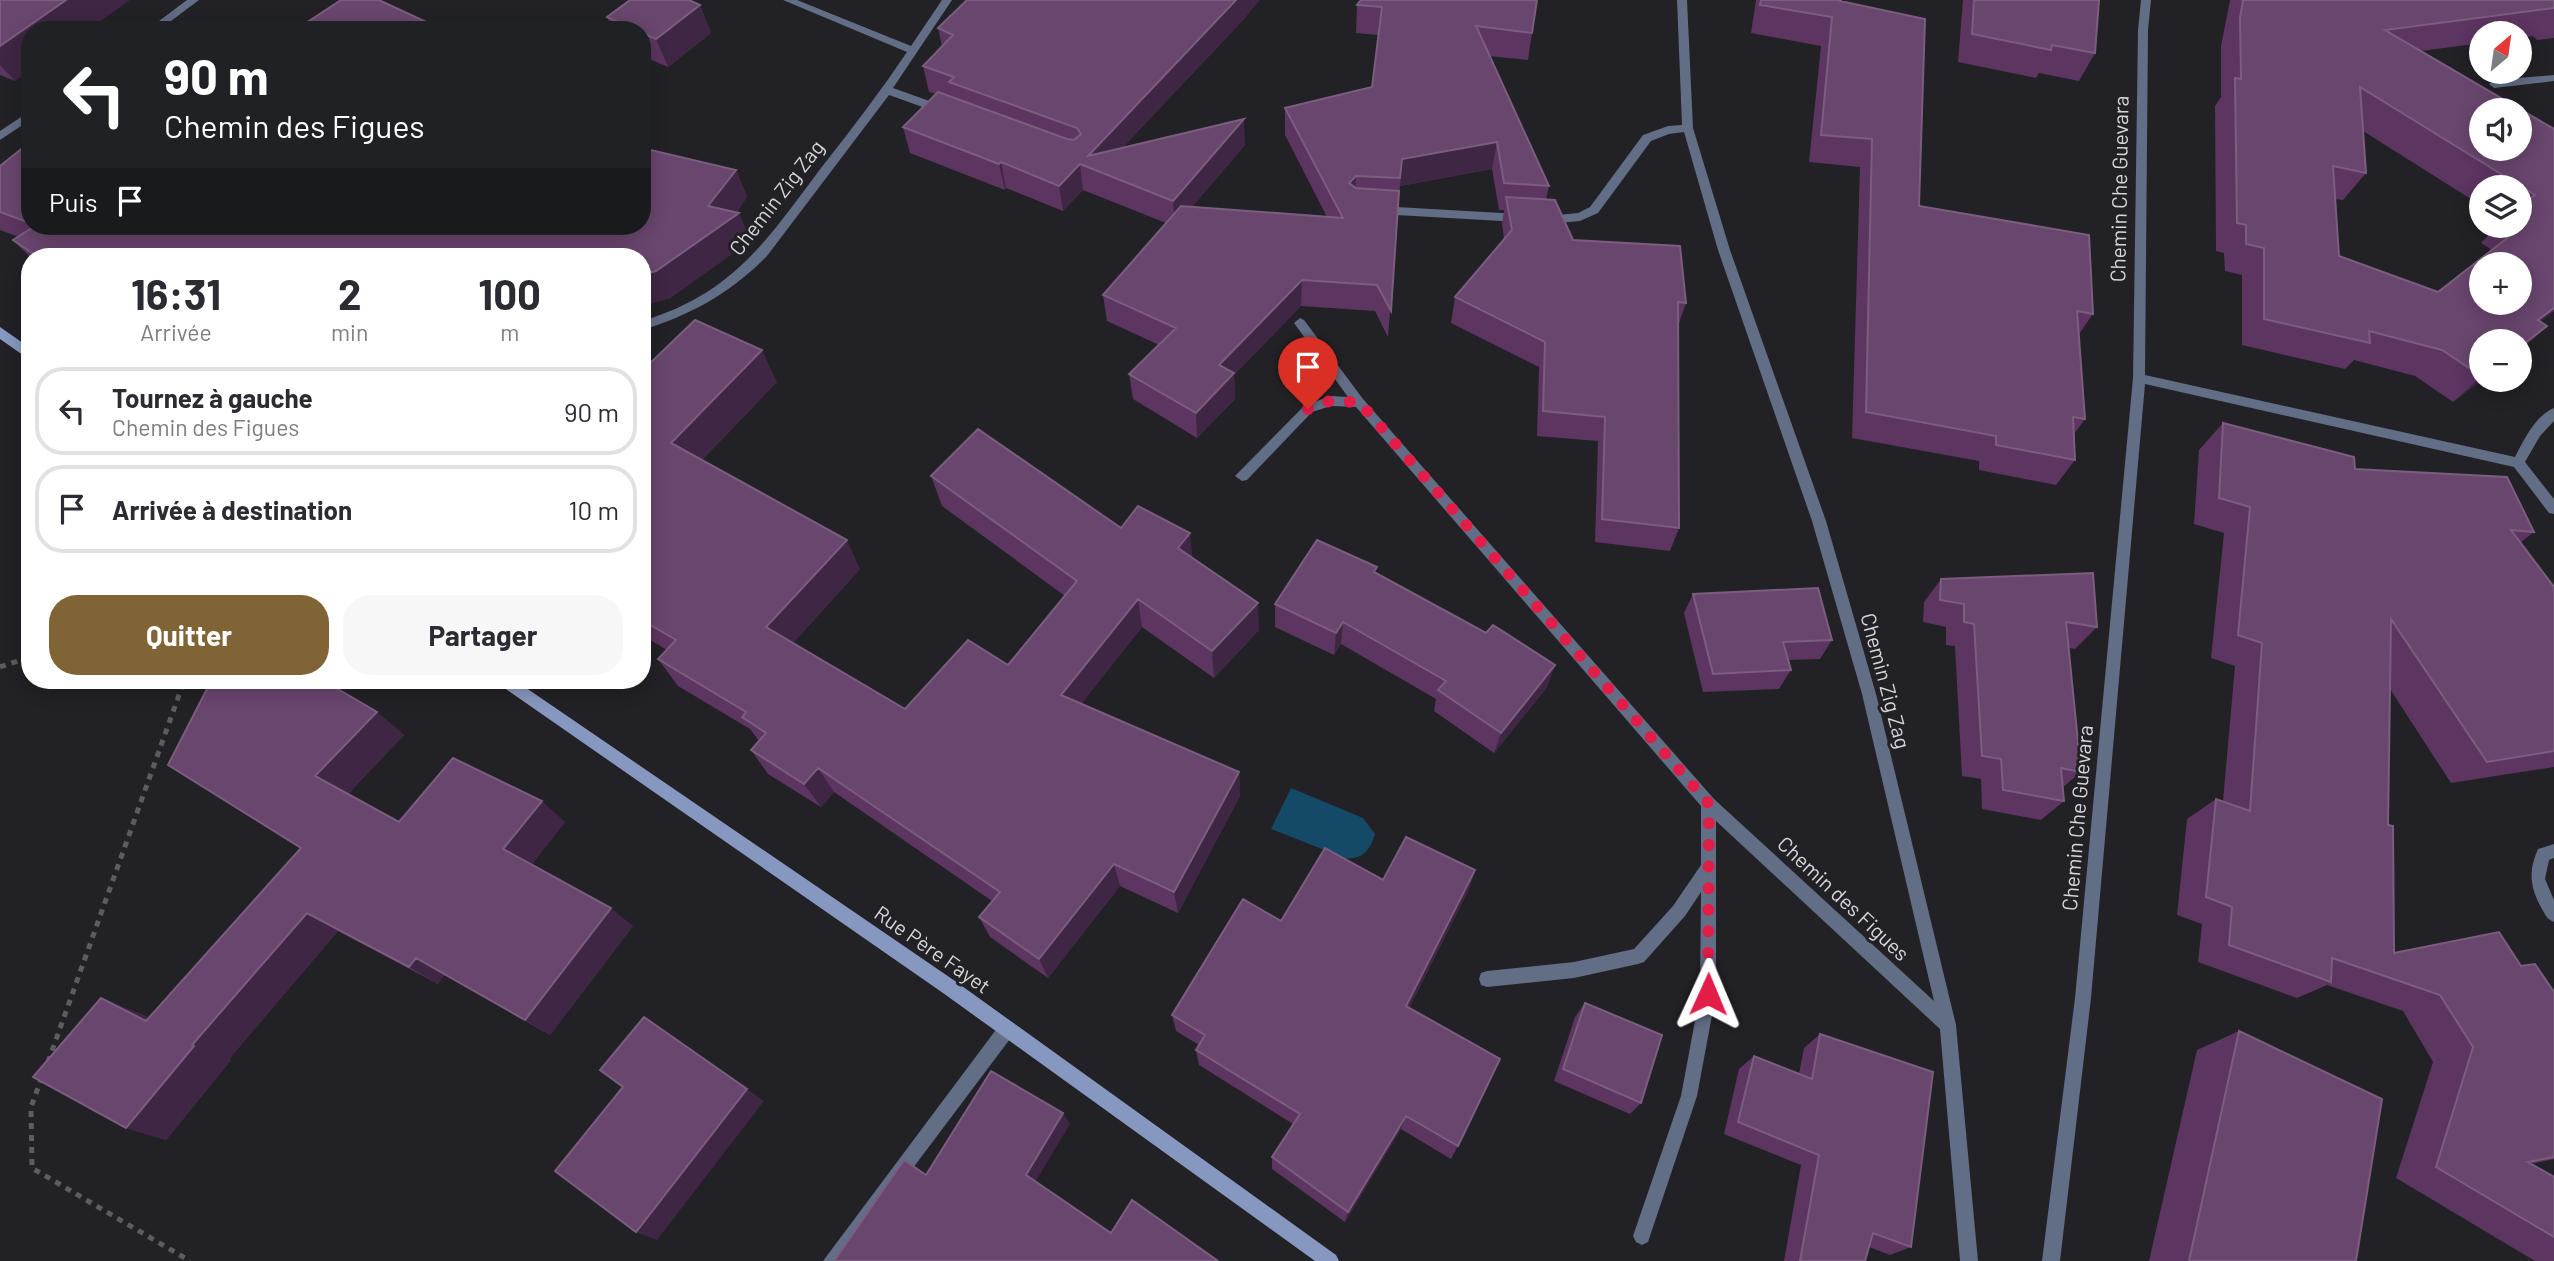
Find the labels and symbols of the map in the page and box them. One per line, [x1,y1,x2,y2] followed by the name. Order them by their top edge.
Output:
[2469,21,2532,84] north arrow
[2104,96,2133,282] street label: Chemin Che Guevara
[723,135,829,260] street label: Chemin Zig Zag
[1278,337,1338,409] pin
[1856,610,1917,751] street label: Chemin Zig Zag
[2056,724,2097,912] street label: Chemin Che Guevara
[1773,830,1915,965] street label: Chemin des Figues
[870,900,996,998] street label: Rue Père Fayet
[1671,957,1745,1031] position arrow

